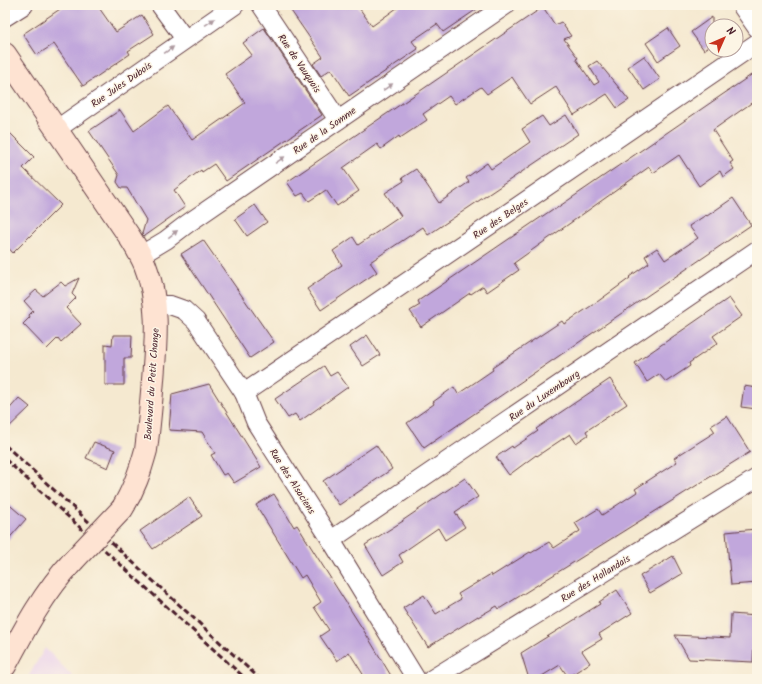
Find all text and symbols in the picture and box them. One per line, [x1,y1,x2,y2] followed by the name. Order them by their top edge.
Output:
[204,18,215,26] one-way arrow
[704,18,744,58] north arrow
[722,23,739,40] text: N
[273,31,325,97] street label: Rue de Vauquois
[164,46,174,54] one-way arrow
[88,57,156,112] street label: Rue Jules Dubois
[382,83,393,90] one-way arrow
[290,103,360,159] street label: Rue de la Somme
[275,156,286,164] one-way arrow
[470,194,532,243] street label: Rue des Belges
[168,230,179,238] one-way arrow
[140,327,164,441] street label: Boulevard du Petit Change
[506,366,583,426] street label: Rue du Luxembourg
[265,446,320,518] street label: Rue des Alsaciens
[558,551,634,607] street label: Rue des Hollandais

